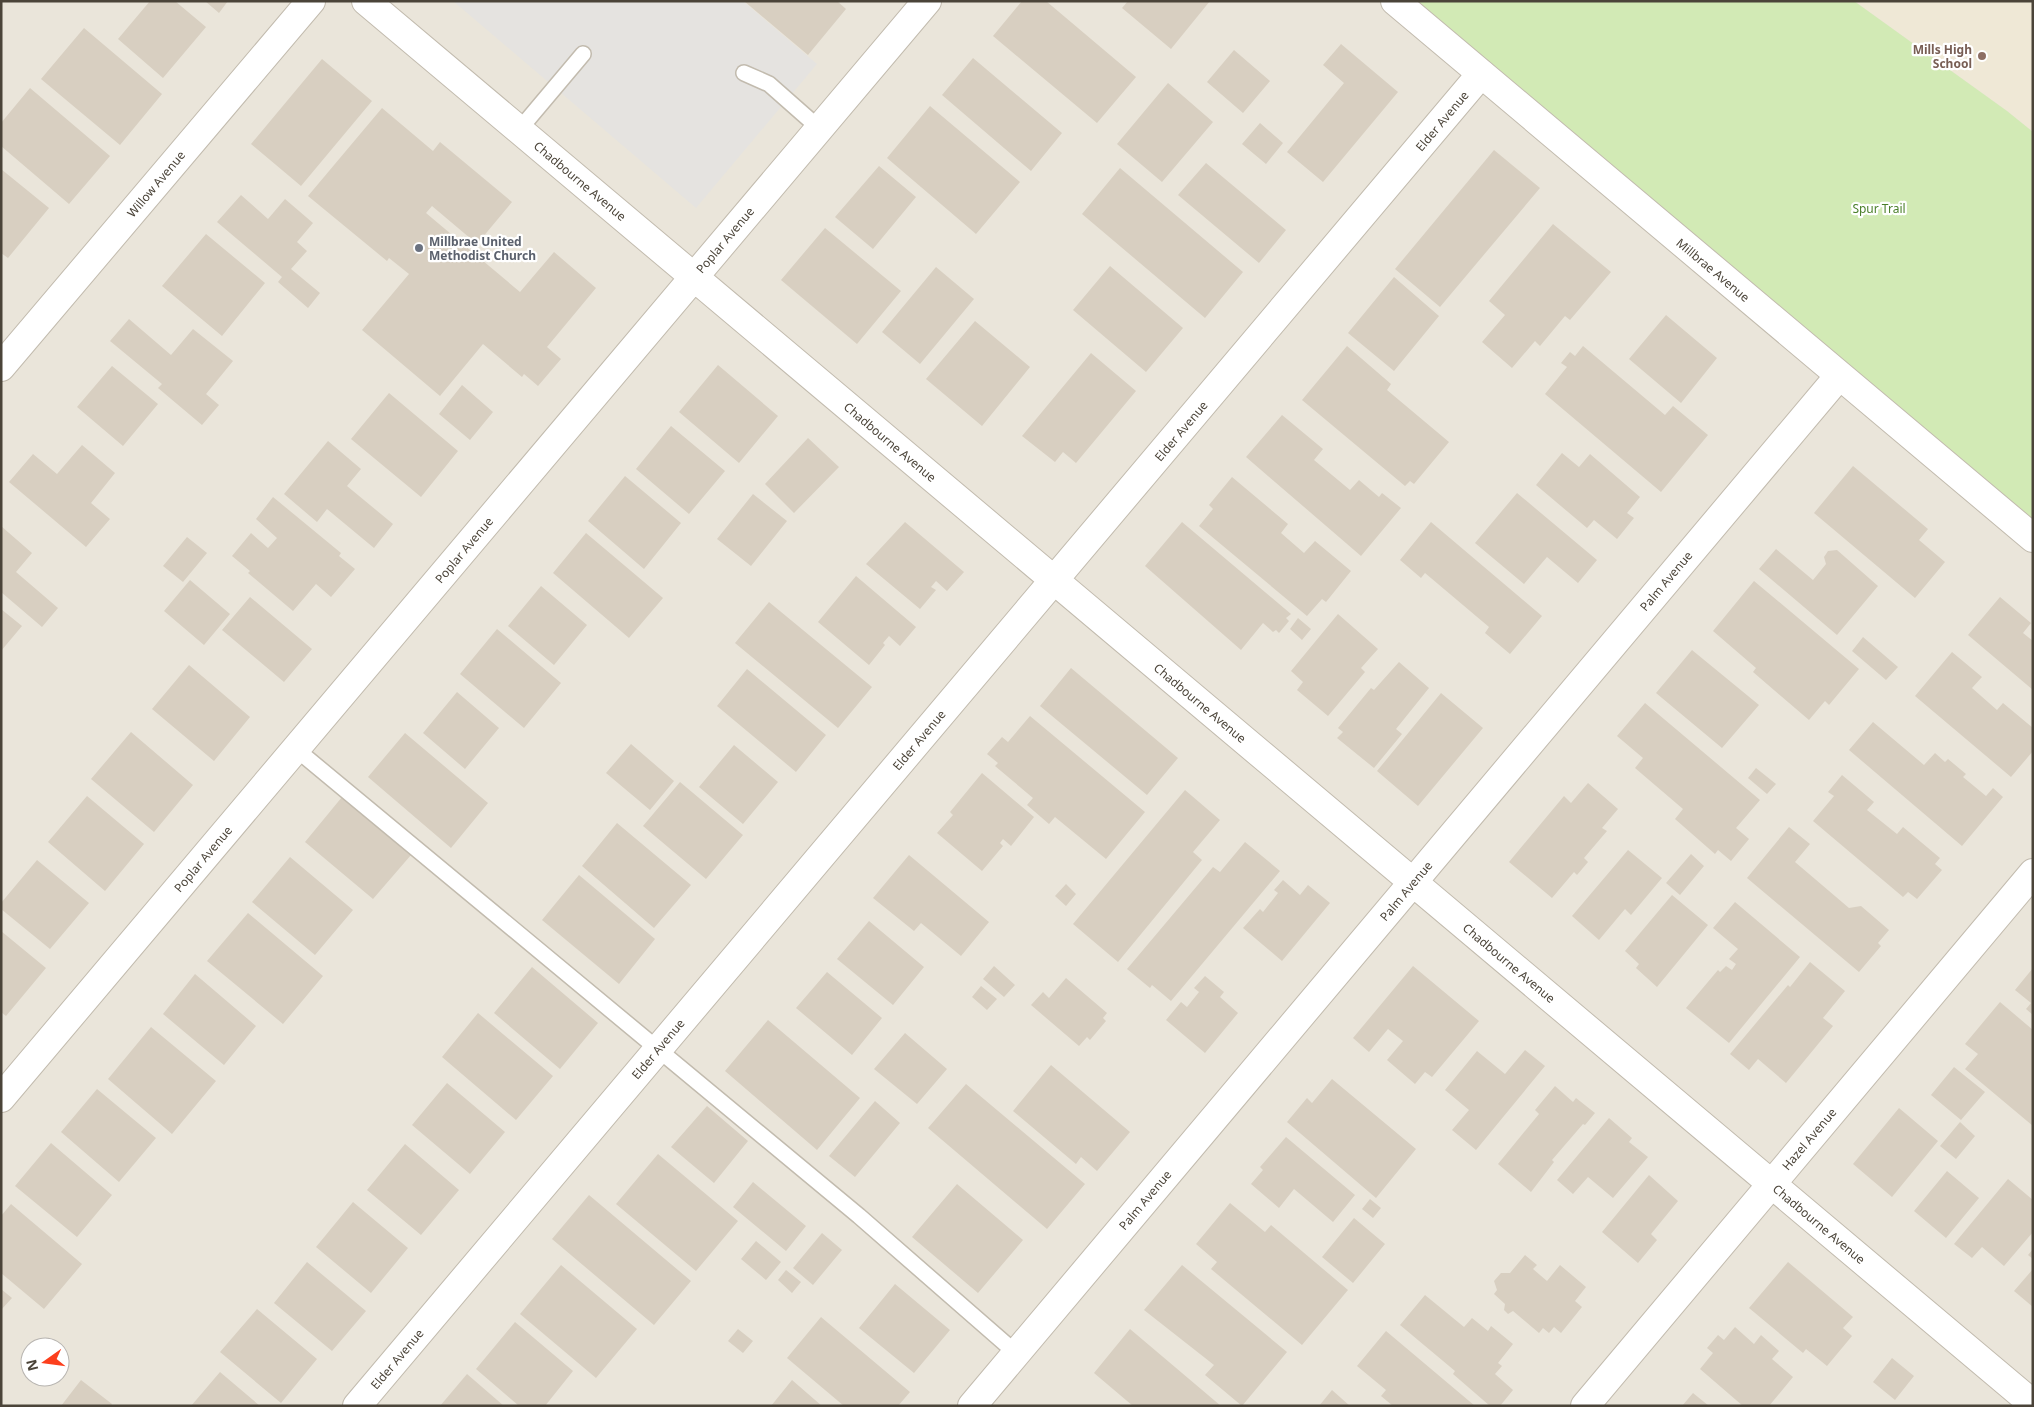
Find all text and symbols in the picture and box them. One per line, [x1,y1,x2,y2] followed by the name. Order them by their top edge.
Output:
[1913,41,1972,72] place label: Mills High School
[1976,50,1988,62] marker: Mills High School
[1412,87,1472,155] street label: Elder Avenue
[530,137,630,225] street label: Chadbourne Avenue
[123,147,189,221] street label: Willow Avenue
[1852,200,1906,217] park label: Spur Trail
[692,203,758,277] street label: Poplar Avenue
[429,233,536,264] place label: Millbrae United Methodist Church
[1673,234,1754,306] street label: Millbrae Avenue
[413,242,425,254] marker: Millbrae United Methodist Church
[1151,397,1211,465] street label: Elder Avenue
[840,398,940,486] street label: Chadbourne Avenue
[431,513,497,587] street label: Poplar Avenue
[1636,547,1696,615] street label: Palm Avenue
[1150,659,1250,747] street label: Chadbourne Avenue
[889,706,949,774] street label: Elder Avenue
[170,822,236,896] street label: Poplar Avenue
[1376,857,1436,925] street label: Palm Avenue
[1459,919,1559,1007] street label: Chadbourne Avenue
[628,1015,688,1083] street label: Elder Avenue
[1778,1104,1840,1174] street label: Hazel Avenue
[1115,1166,1175,1234] street label: Palm Avenue
[1769,1180,1869,1268] street label: Chadbourne Avenue
[367,1325,427,1393] street label: Elder Avenue
[20,1337,70,1387] north arrow
[21,1357,42,1373] text: N

